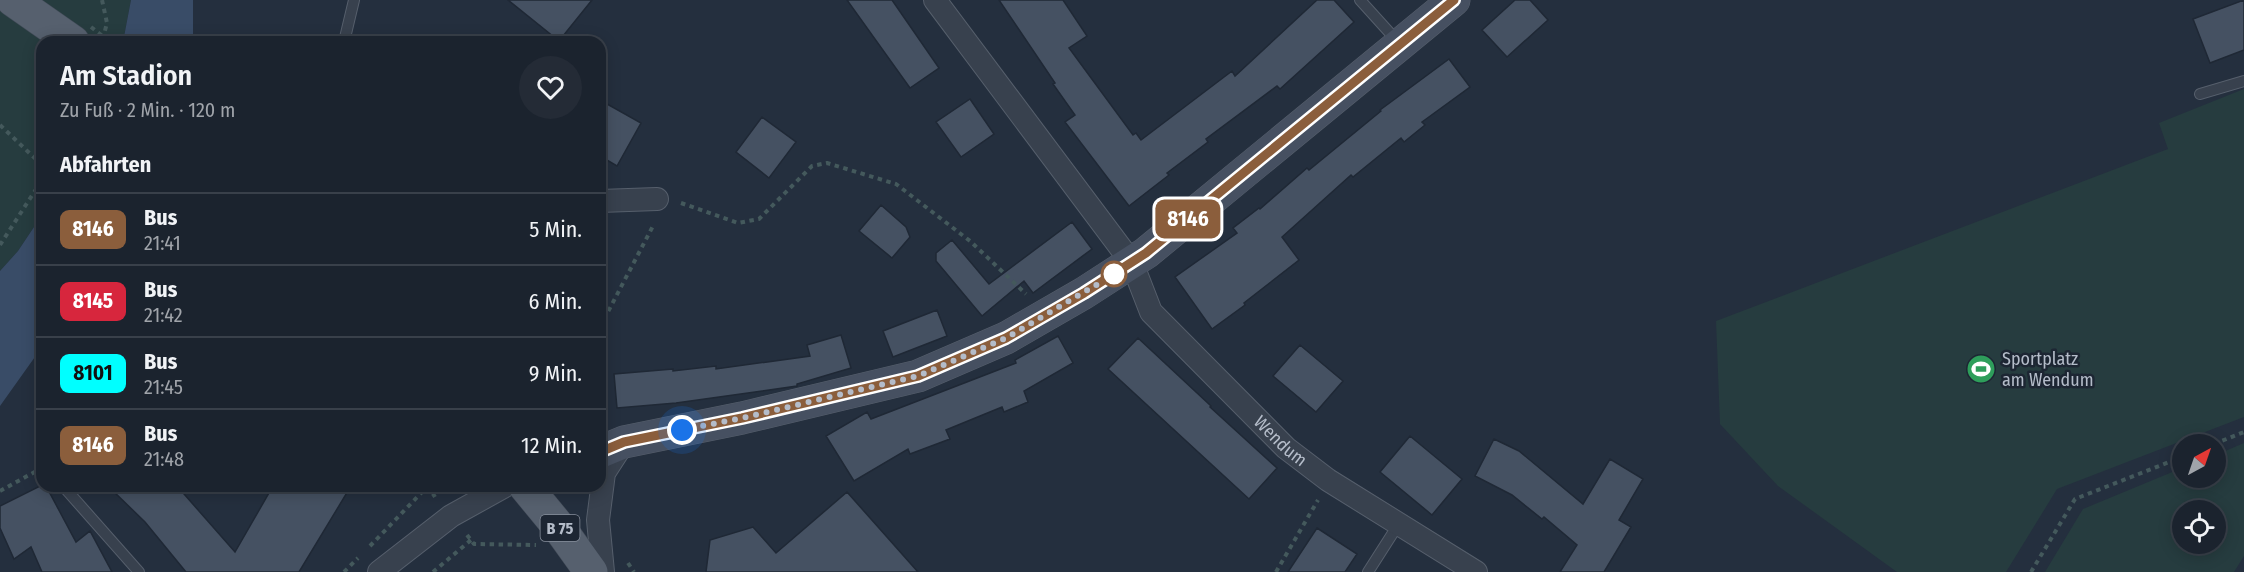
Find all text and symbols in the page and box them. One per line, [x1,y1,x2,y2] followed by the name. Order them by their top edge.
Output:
[519,56,582,119] button: heart
[60,59,192,92] text: Am Stadion
[60,98,235,122] text: Zu Fuß · 2 Min. · 120 m
[60,151,151,178] text: Abfahrten
[1146,200,1230,238] line badge: 8146
[144,204,177,231] text: Bus
[1167,206,1209,232] text: 8146
[72,216,114,242] text: 8146
[529,216,582,243] text: 5 Min.
[144,231,181,255] text: 21:41
[1101,261,1127,287] unlabelled marker
[144,276,177,303] text: Bus
[73,288,113,314] text: 8145
[528,288,582,315] text: 6 Min.
[144,303,183,327] text: 21:42
[144,348,177,375] text: Bus
[2002,348,2093,391] place label: Sportplatz am Wendum
[1965,353,1997,385] sports icon: Sportplatz am Wendum
[73,360,113,386] text: 8101
[529,360,582,387] text: 9 Min.
[144,375,183,399] text: 21:45
[1249,411,1311,471] street label: Wendum
[667,415,697,445] your location
[144,420,177,447] text: Bus
[72,432,114,458] text: 8146
[521,432,582,459] text: 12 Min.
[2172,434,2226,488] north arrow
[2172,434,2226,554] map controls
[144,447,184,471] text: 21:48
[2172,500,2226,554] button: locate
[540,515,580,541] road number: B 75

